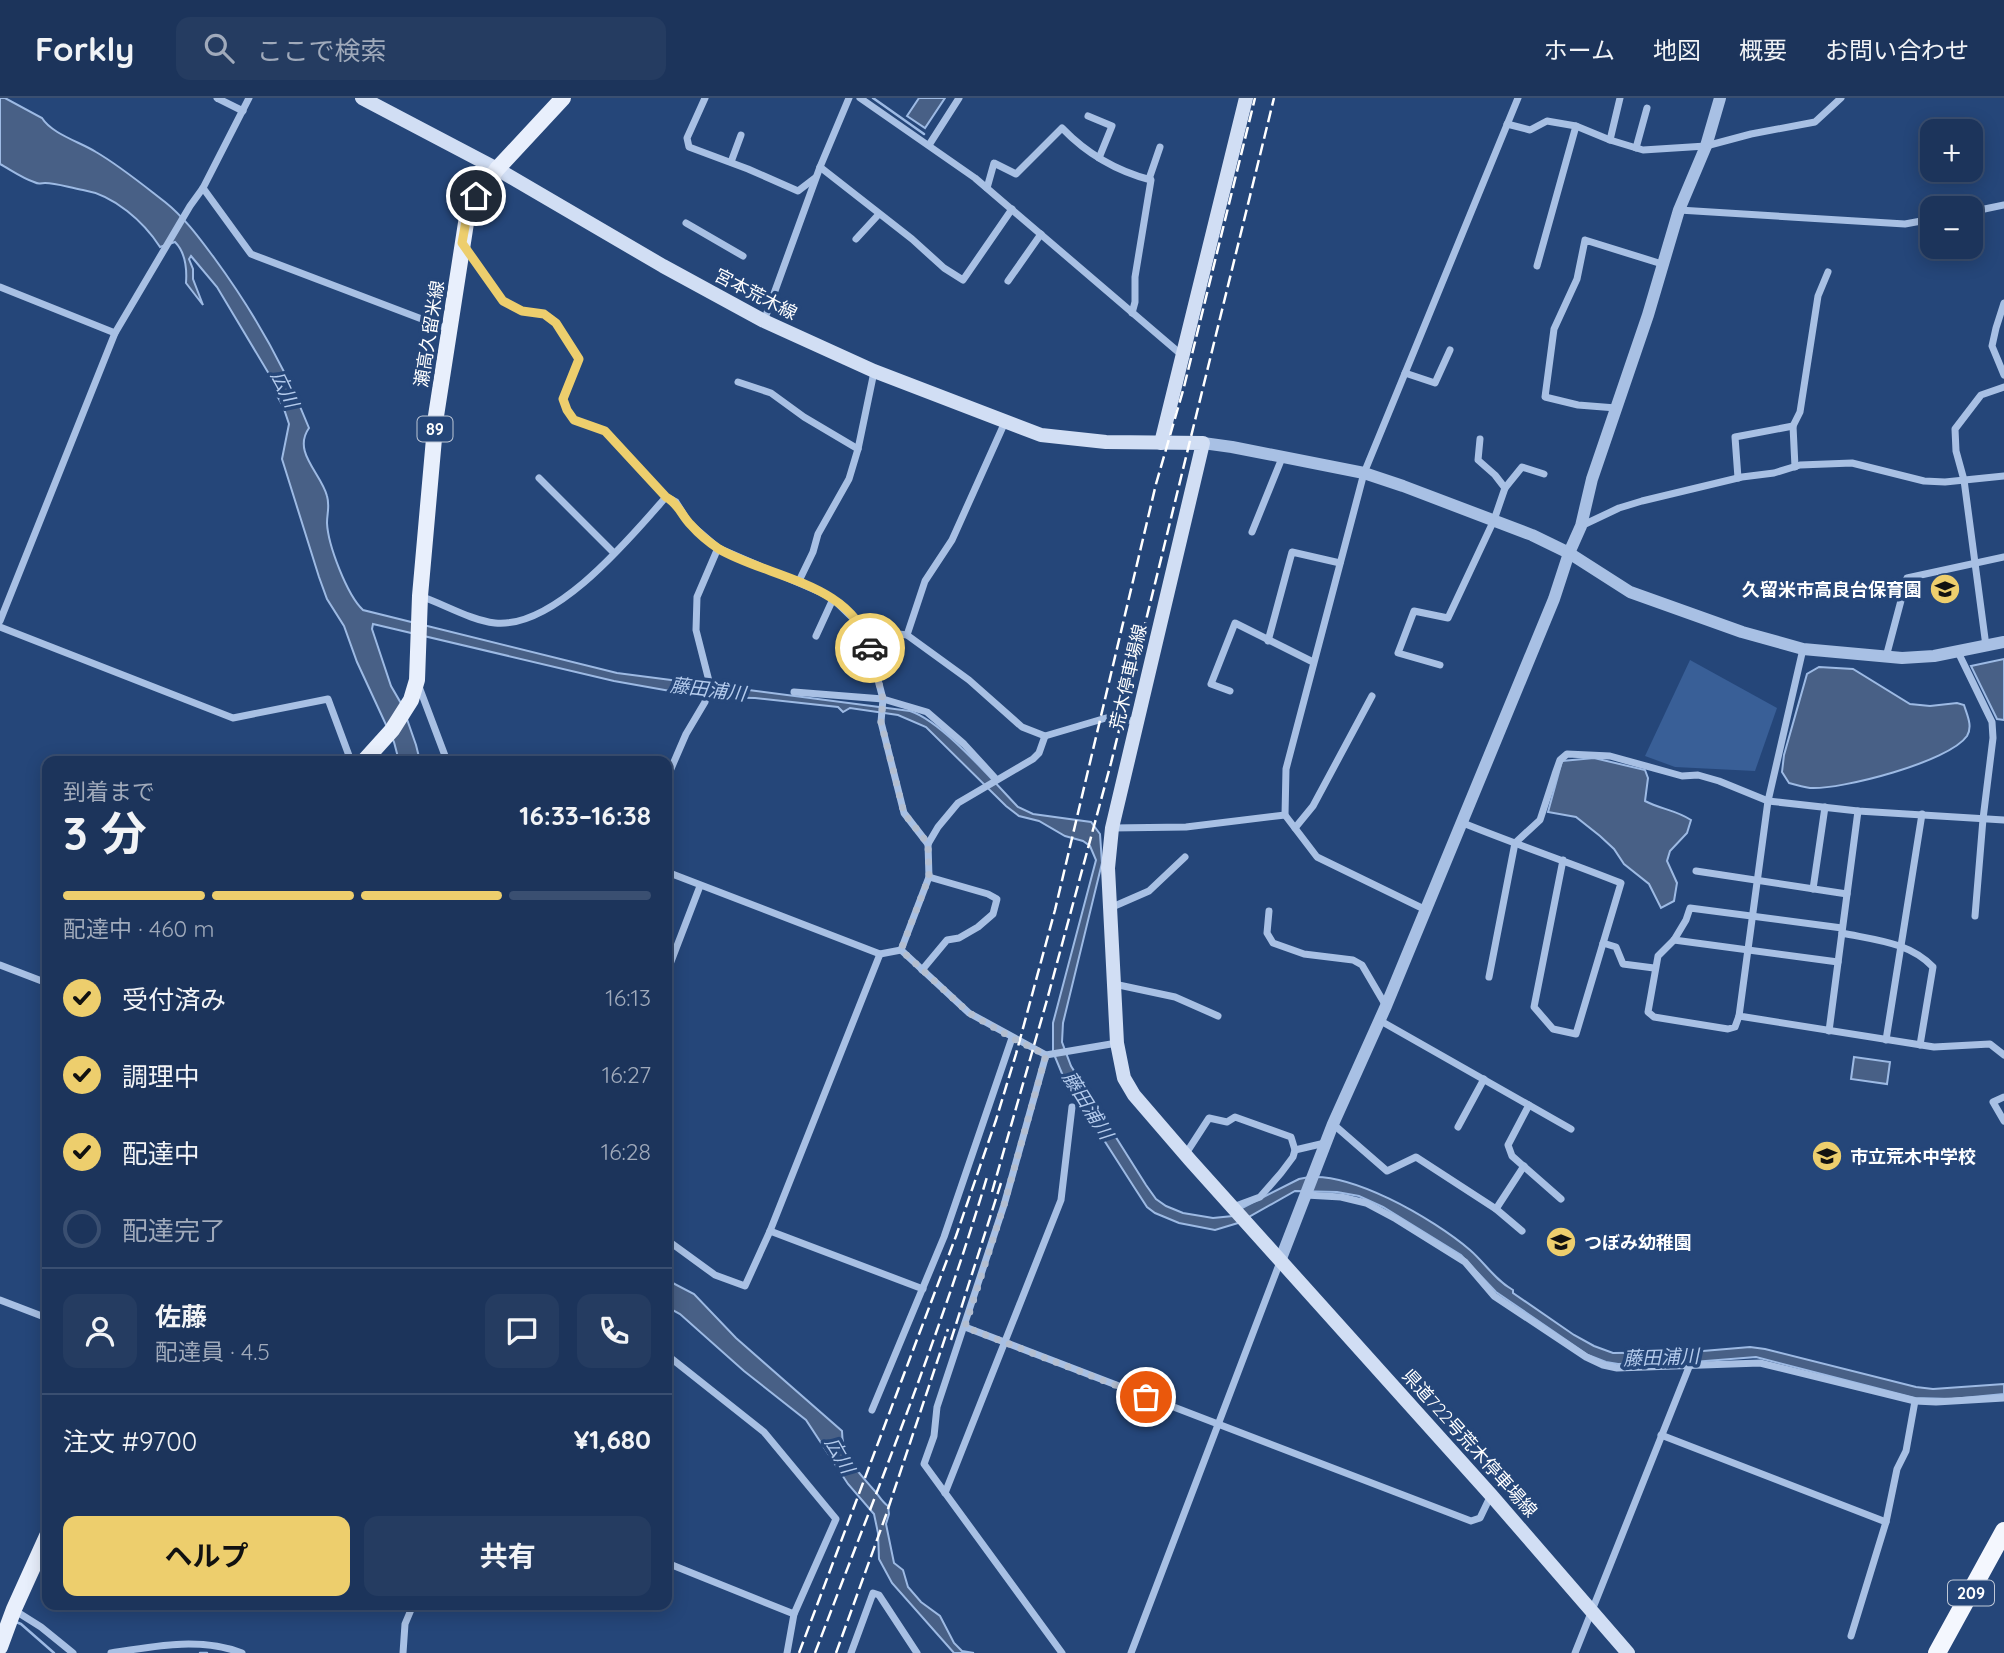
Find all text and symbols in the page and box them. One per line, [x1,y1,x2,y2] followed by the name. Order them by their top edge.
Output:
[176,17,666,80] search box
[35,28,134,69] text: Forkly
[200,29,238,67] icon: search
[256,34,386,67] text: ここで検索
[1544,35,1615,65] text: ホーム
[1653,35,1701,65] text: 地図
[1739,35,1787,65] text: 概要
[1825,35,1969,65] text: お問い合わせ
[1920,119,1983,259] map controls
[1920,119,1983,182] button: +
[446,166,506,226] pin
[457,177,495,215] icon: home
[1920,196,1983,259] button: −
[711,263,801,325] street label: 宮本荒木線
[409,279,449,389] street label: 瀬高久留米線
[266,367,305,413] water label: 広川
[418,416,452,442] road number: 89
[1928,572,1962,606] school or university icon: 久留米市高良台保育園
[1742,578,1922,601] place label: 久留米市高良台保育園
[835,613,905,683] courier
[1105,622,1151,732] street label: 荒木停車場線
[851,629,889,667] icon: car
[669,672,749,706] water label: 藤田浦川
[63,777,155,806] text: 到着まで
[519,799,651,832] text: 16:33–16:38
[63,804,147,862] text: 3 分
[63,914,214,943] text: 配達中 · 460 m
[63,979,101,1017] icon: check
[122,983,226,1016] text: 受付済み
[605,983,651,1012] text: 16:13
[63,1056,101,1094] icon: check
[122,1060,200,1093] text: 調理中
[602,1060,651,1089] text: 16:27
[1058,1066,1119,1145] water label: 藤田浦川
[63,1133,101,1171] icon: check
[122,1137,200,1170] text: 配達中
[601,1137,651,1166] text: 16:28
[1810,1139,1844,1173] school or university icon: 市立荒木中学校
[1850,1145,1976,1168] place label: 市立荒木中学校
[122,1214,226,1247] text: 配達完了
[1544,1225,1578,1259] school or university icon: つぼみ幼稚園
[1584,1231,1692,1254] place label: つぼみ幼稚園
[63,1294,137,1368] button: person
[485,1294,559,1368] button: chat
[577,1294,651,1368] button: phone
[155,1300,207,1333] text: 佐藤
[155,1337,270,1366] text: 配達員 · 4.5
[1623,1344,1701,1370] water label: 藤田浦川
[1397,1364,1543,1522] street label: 県道722号荒木停車場線
[1116,1367,1176,1427] pin
[1127,1378,1165,1416] icon: bag
[574,1423,651,1456] text: ¥1,680
[63,1425,197,1458] text: 注文 #9700
[820,1433,861,1479] water label: 広川
[63,1516,350,1596] button: ヘルプ
[364,1516,651,1596] button: 共有
[1948,1581,1994,1606] road number: 209

